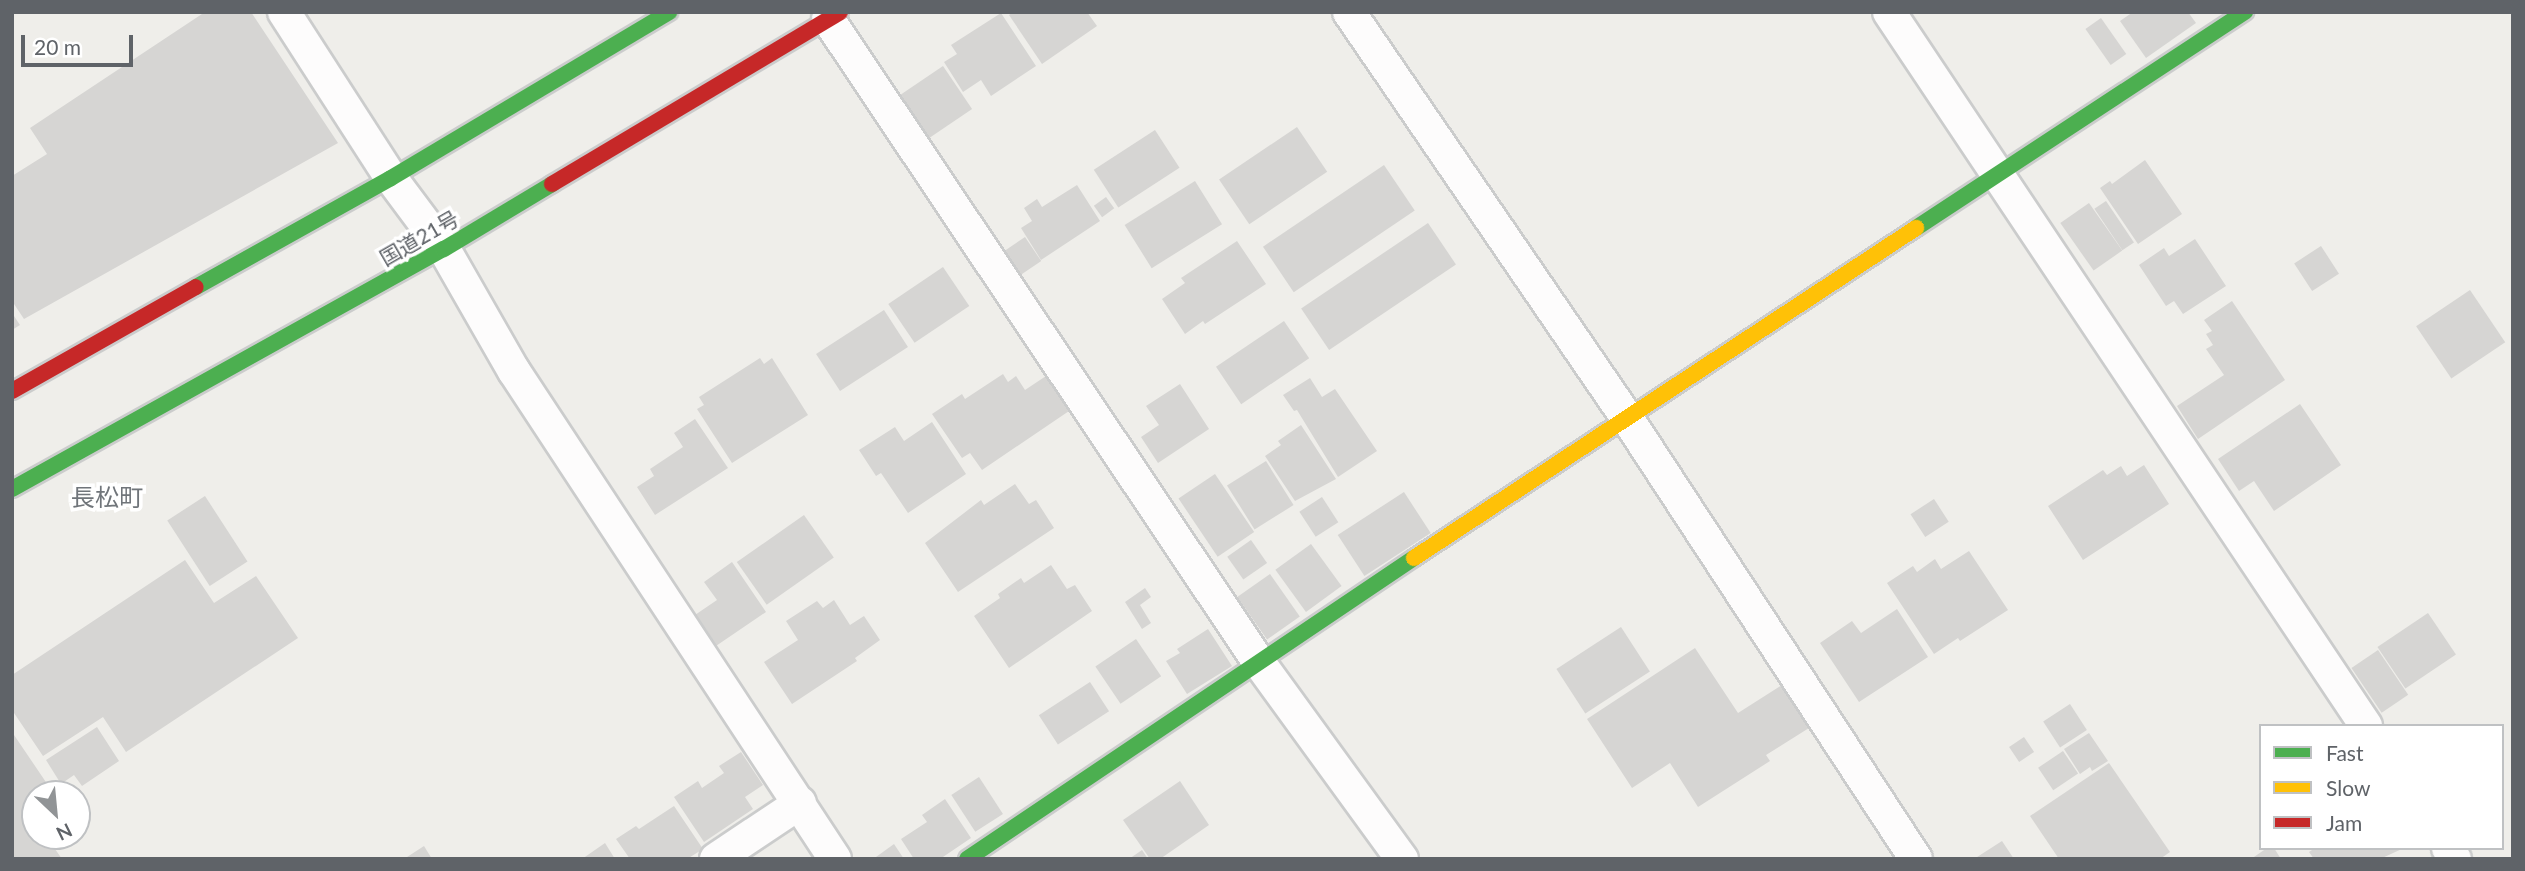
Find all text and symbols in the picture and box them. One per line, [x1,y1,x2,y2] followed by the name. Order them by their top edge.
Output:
[24,21,136,65] scale bar
[34,34,81,59] text: 20 m
[375,205,463,271] street label: 国道21号
[71,483,143,511] district label: 長松町
[2259,724,2504,850] legend
[2326,740,2363,765] text: Fast
[2326,775,2370,800] text: Slow
[21,780,91,850] north arrow
[2326,810,2362,835] text: Jam
[53,819,76,846] text: N

